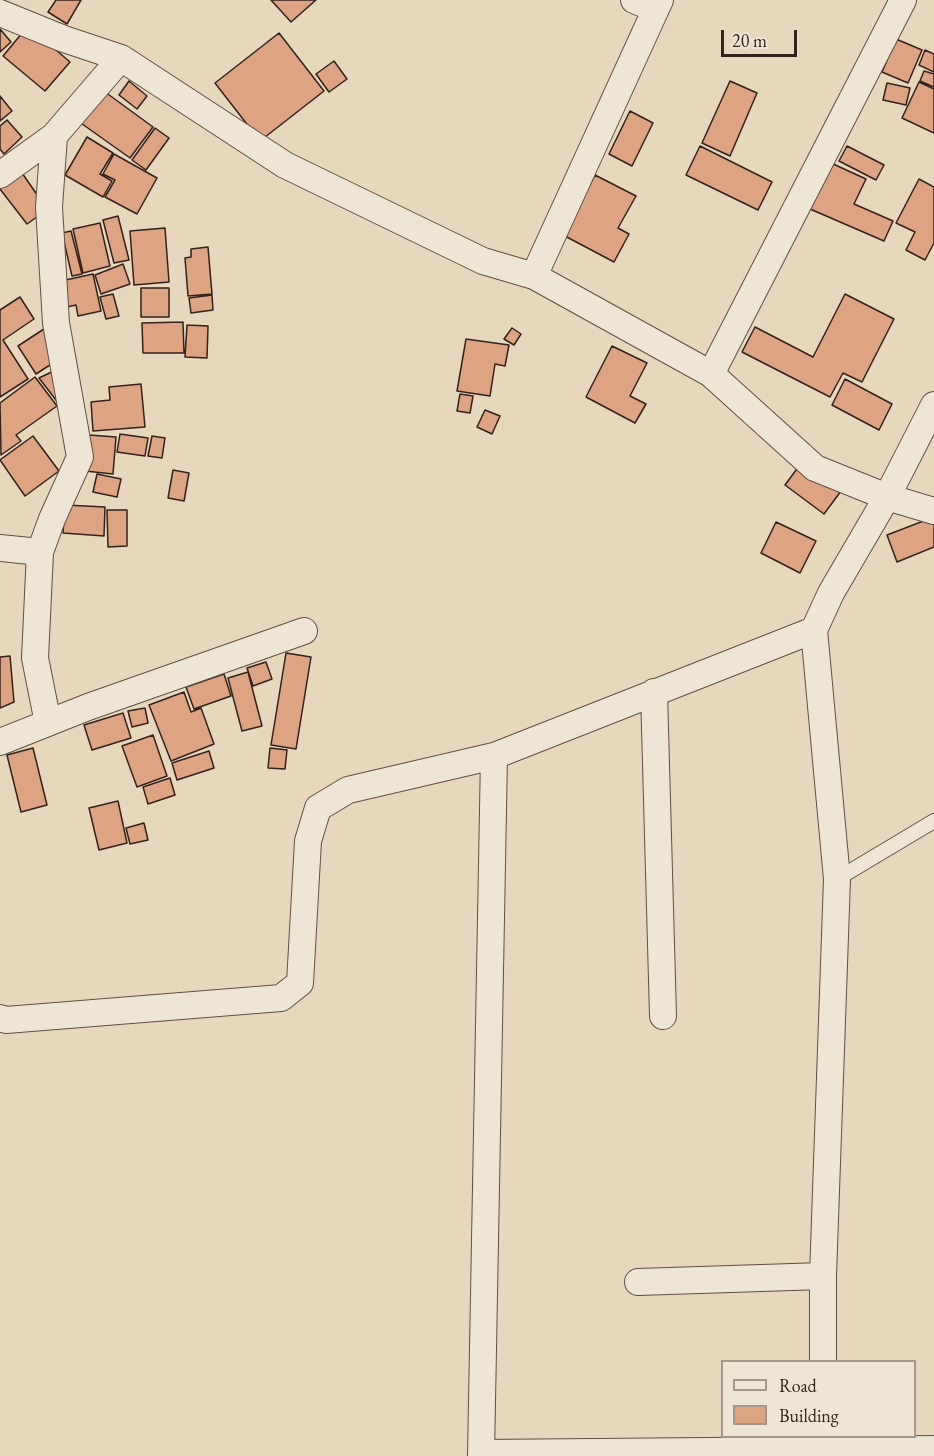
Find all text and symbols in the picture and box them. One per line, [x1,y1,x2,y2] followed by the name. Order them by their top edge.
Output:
[724,18,800,56] scale bar
[732,29,767,52] text: 20 m
[721,1360,916,1438] legend
[779,1374,817,1397] text: Road
[779,1404,839,1427] text: Building

